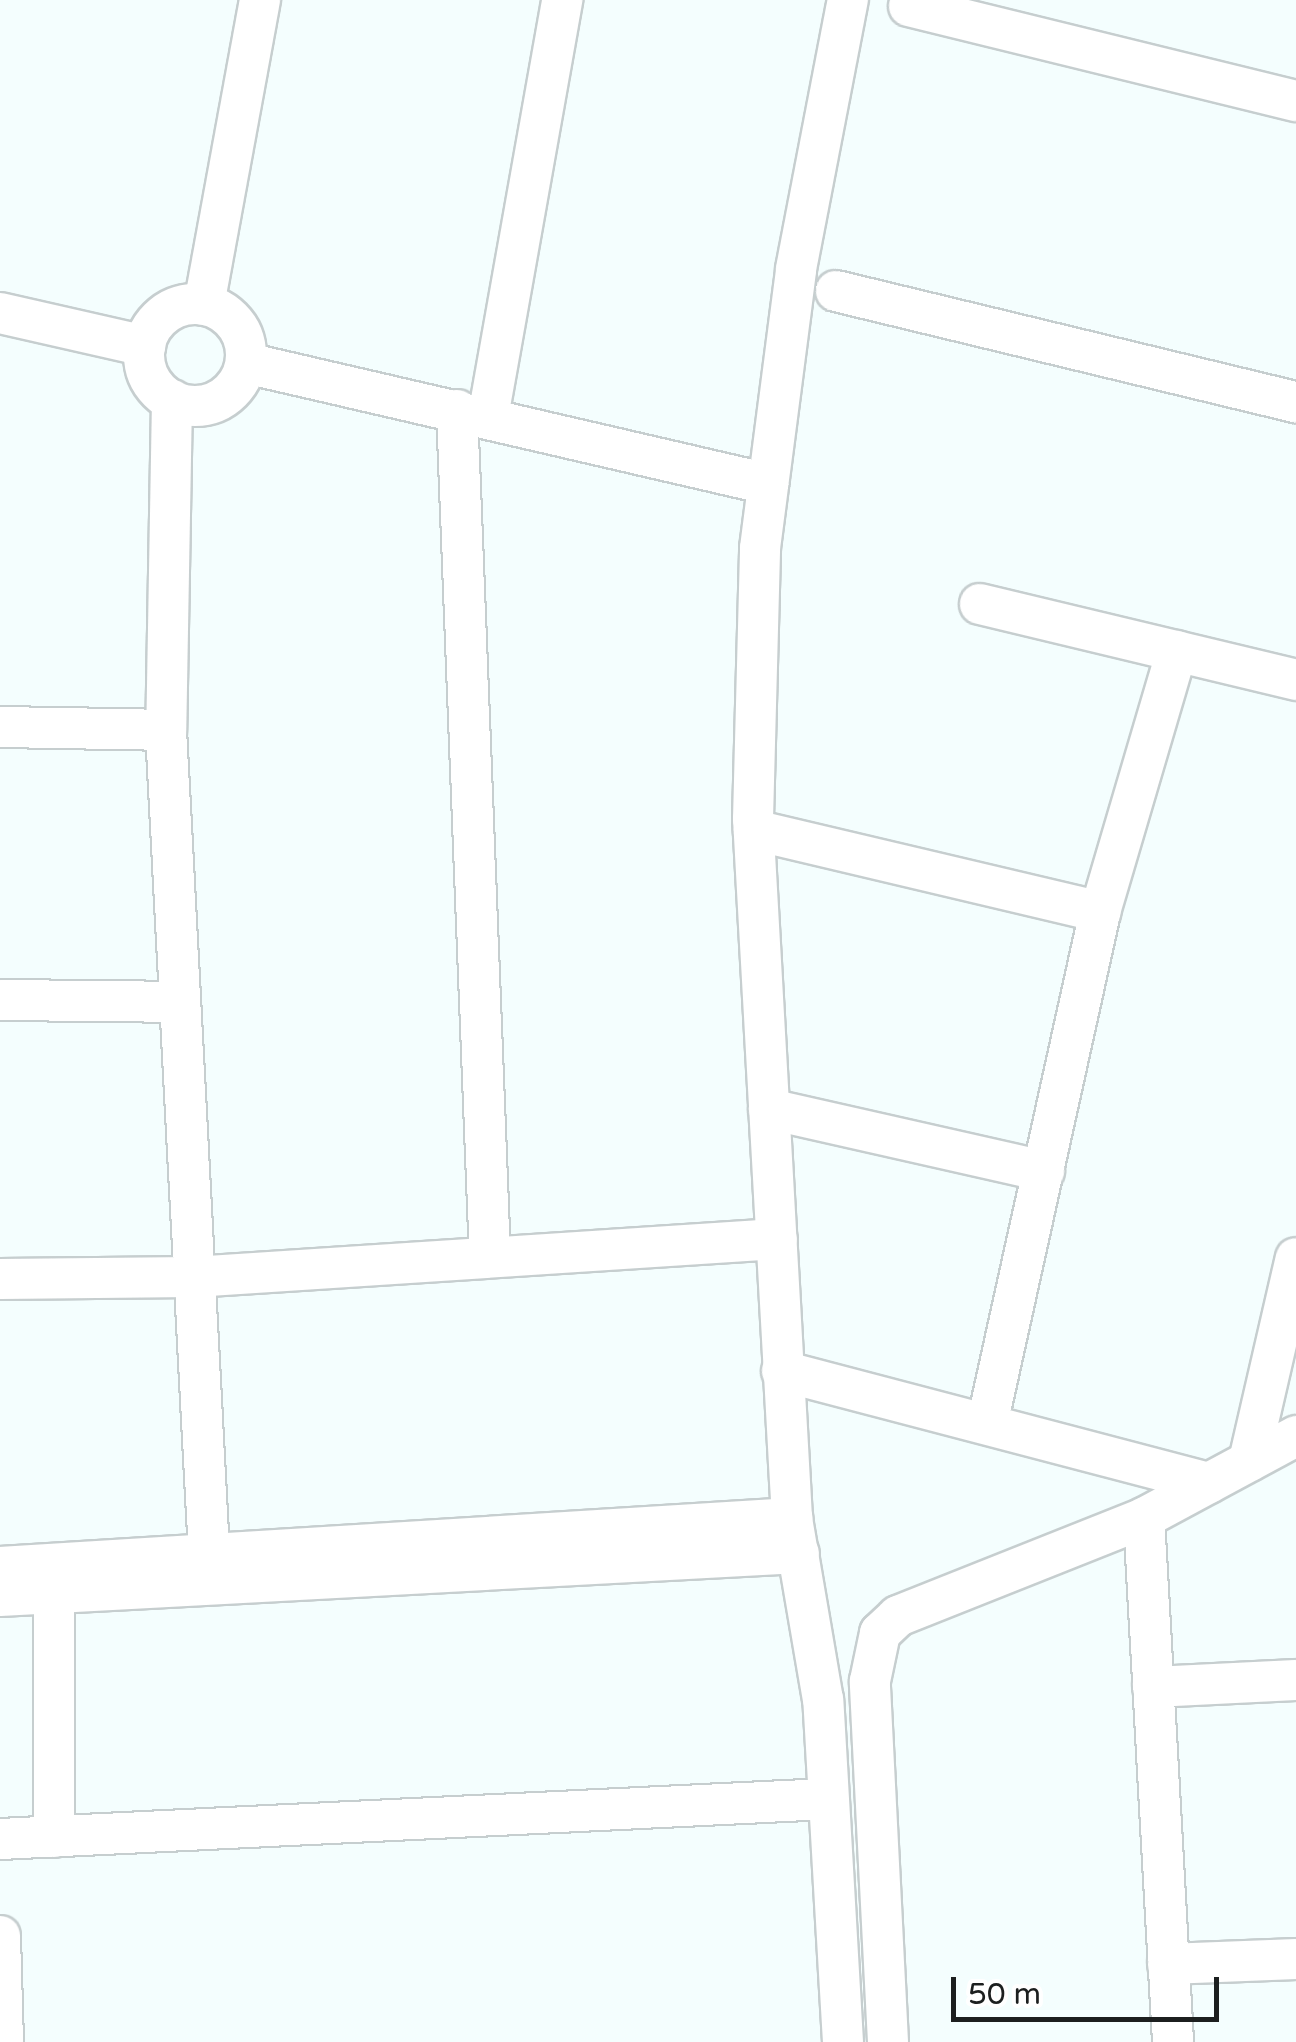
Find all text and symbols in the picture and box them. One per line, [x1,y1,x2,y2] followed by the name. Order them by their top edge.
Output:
[956,1957,1224,2019] scale bar
[968,1976,1041,2013] text: 50 m

